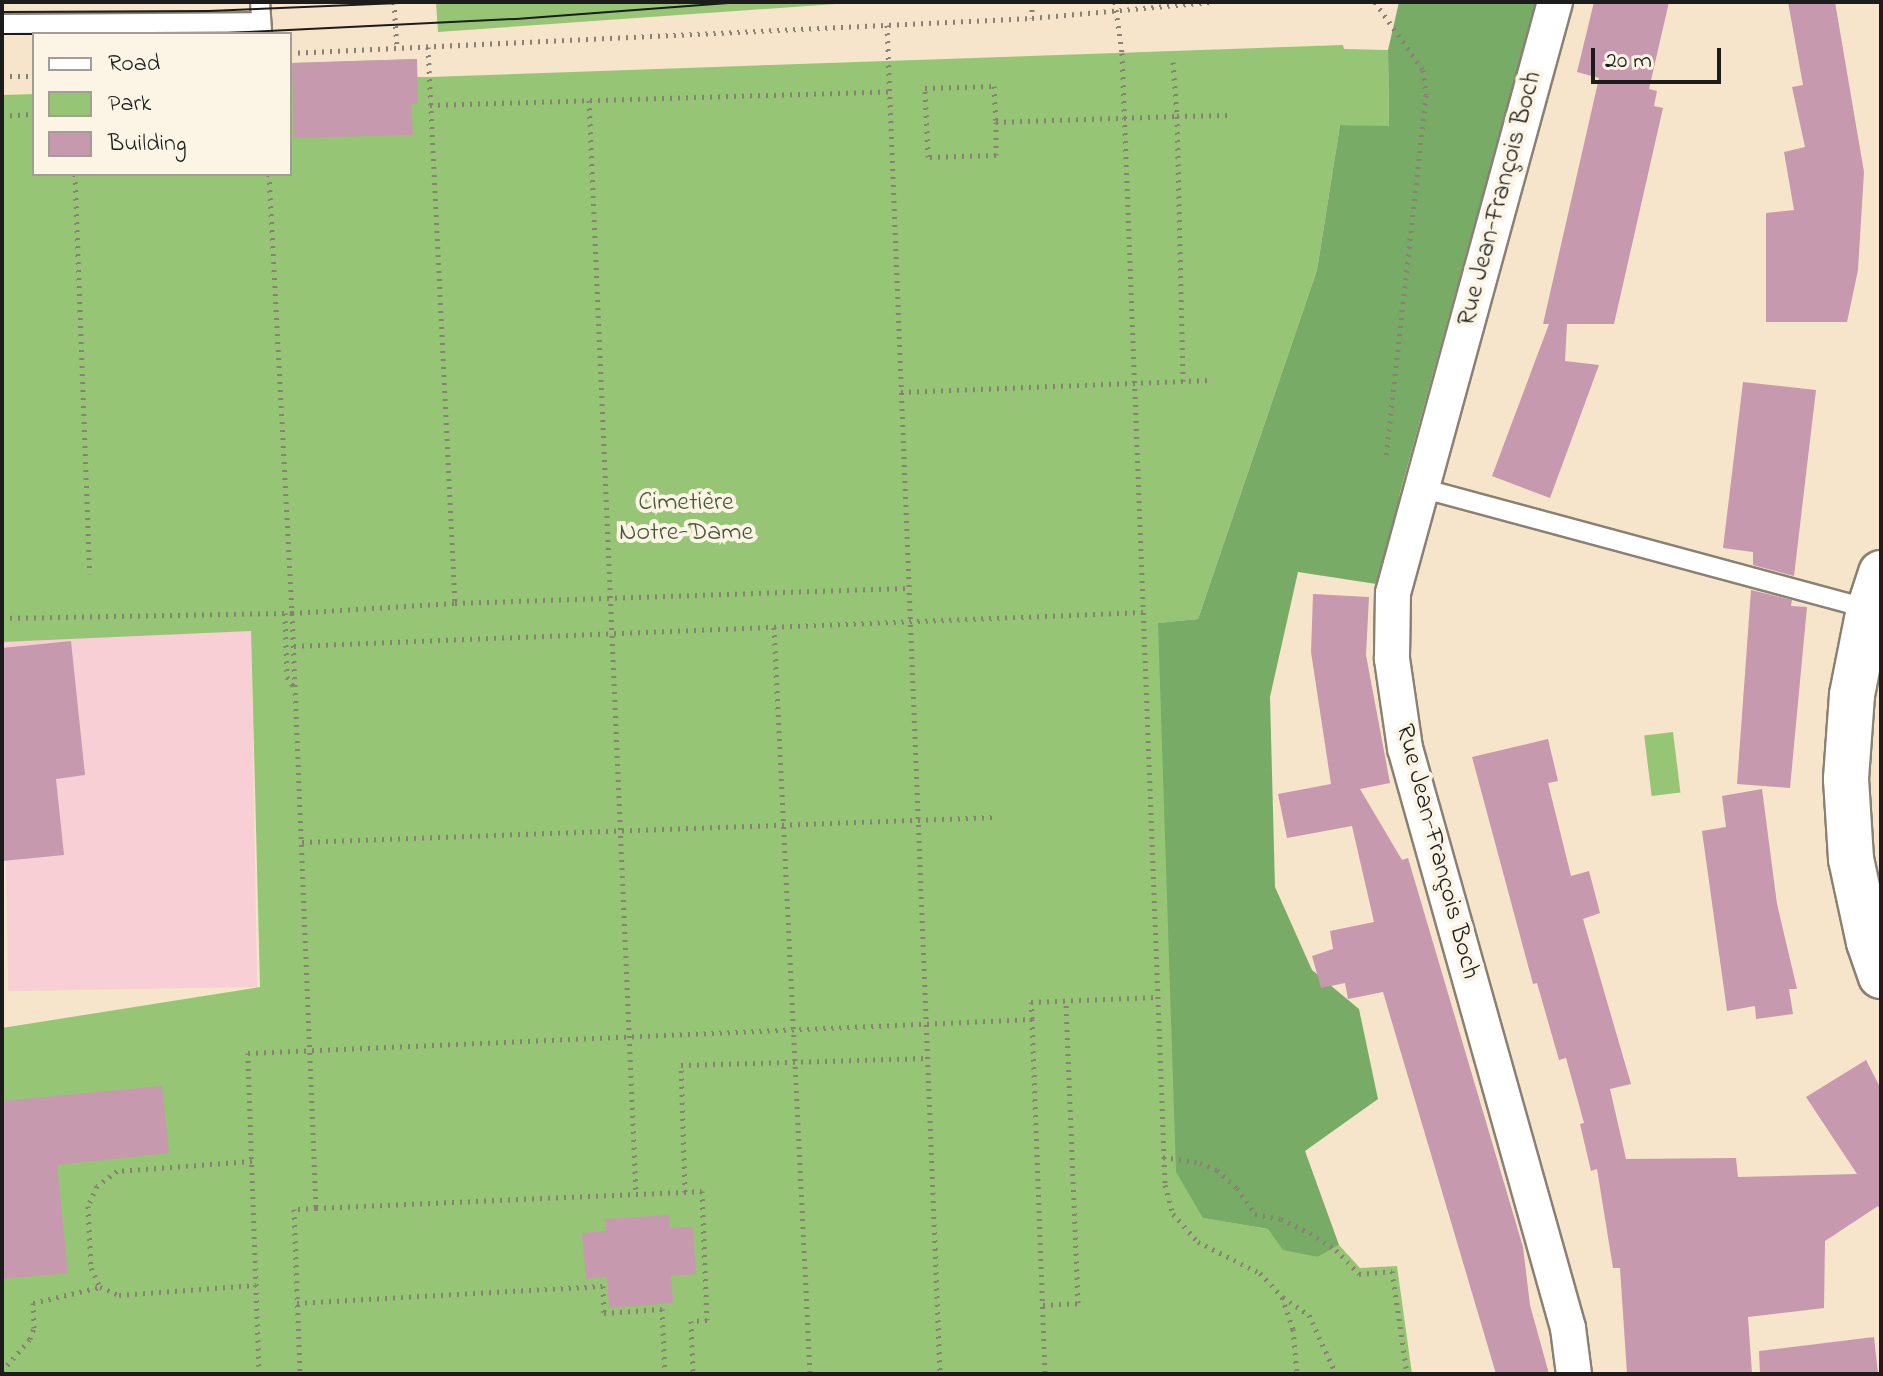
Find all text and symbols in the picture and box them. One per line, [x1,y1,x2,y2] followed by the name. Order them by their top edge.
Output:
[32,32,292,176] legend
[1595,32,1725,82] scale bar
[1605,44,1652,79] text: 20 m
[108,47,160,82] text: Road
[1452,68,1550,330] street label: Rue Jean-François Boch
[108,87,151,122] text: Park
[108,127,187,162] text: Building
[619,488,753,550] park label: Cimetière Notre-Dame
[1387,721,1485,983] street label: Rue Jean-François Boch

